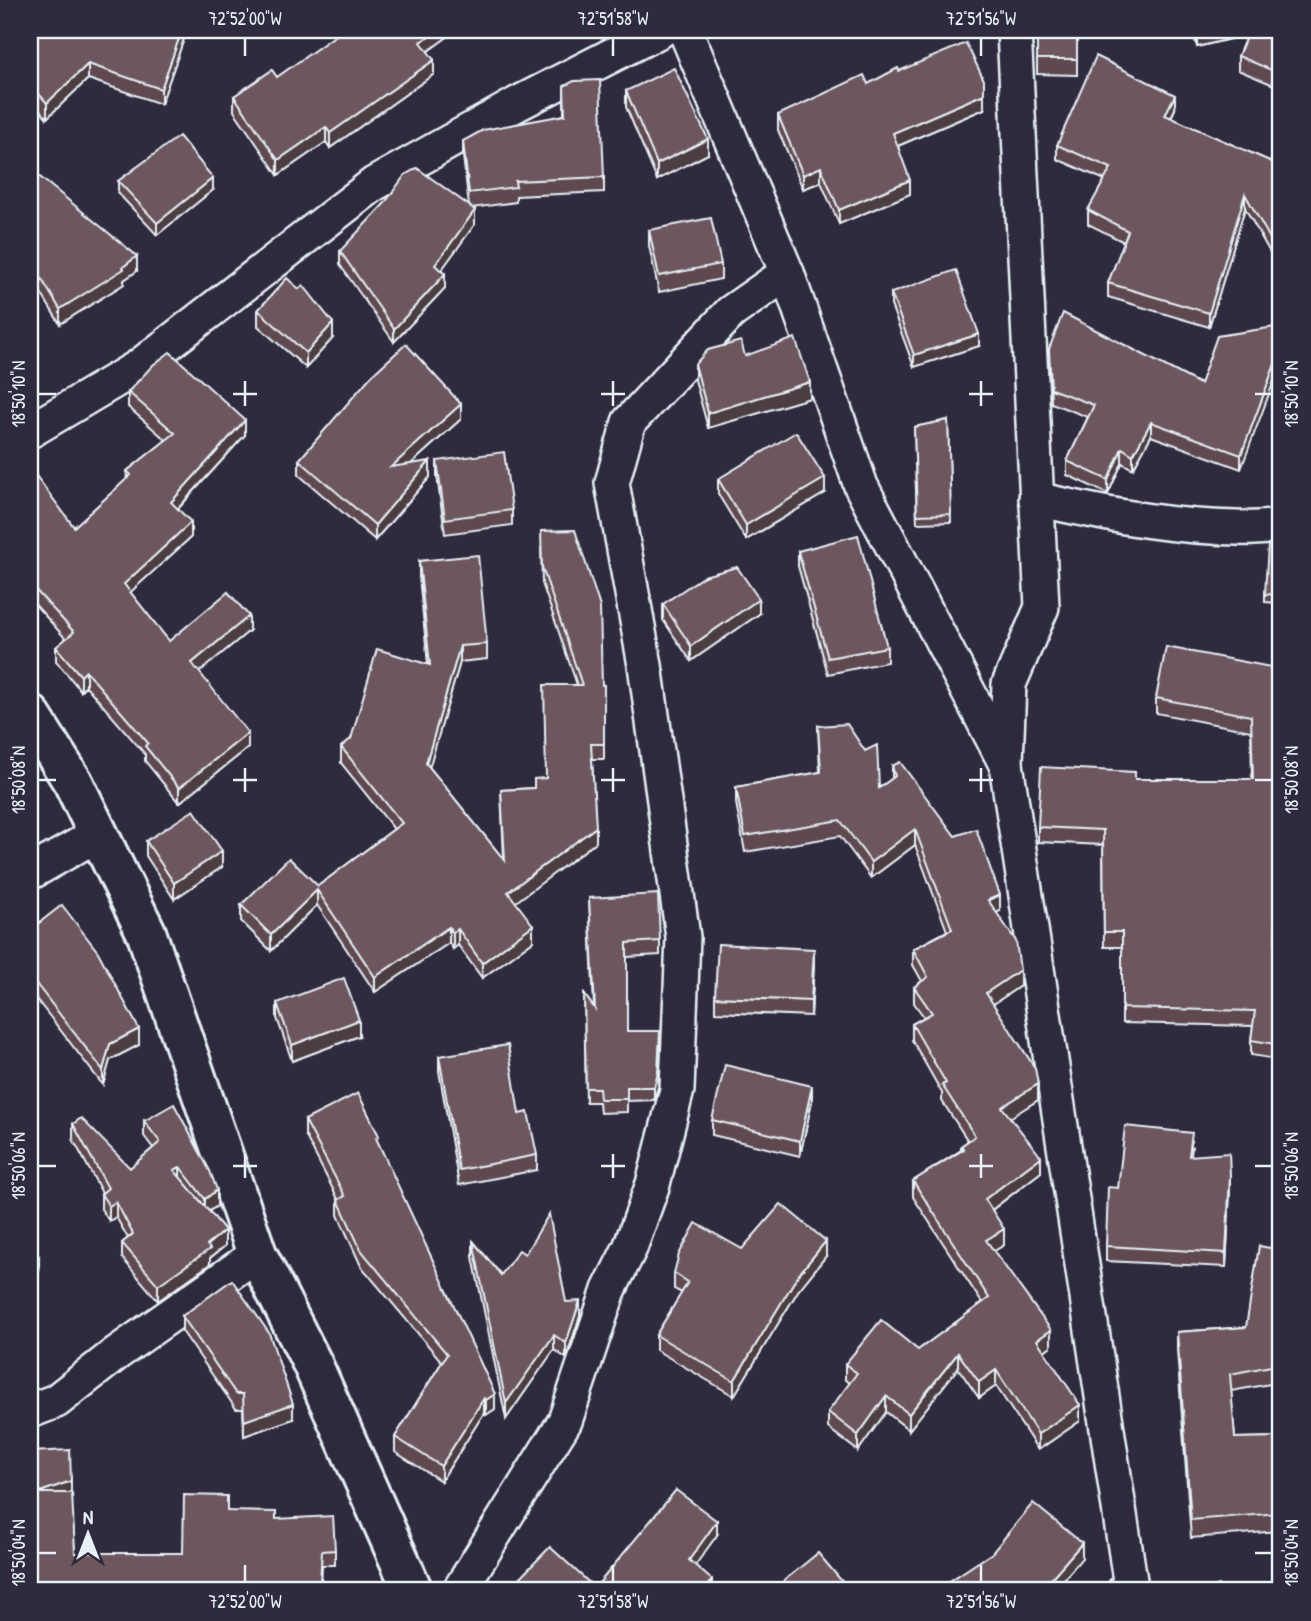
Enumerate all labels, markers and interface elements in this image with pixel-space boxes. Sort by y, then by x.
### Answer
text: 72°52'00"W [208,6,282,31]
text: 72°51'58"W [578,6,648,31]
text: 72°51'56"W [946,6,1016,31]
text: 18°50'10"N [6,361,31,427]
text: 18°50'10"N [1279,361,1304,427]
text: 18°50'08"N [6,746,31,814]
text: 18°50'08"N [1279,746,1304,814]
text: 18°50'06"N [6,1132,31,1200]
text: 18°50'06"N [1279,1132,1304,1200]
north arrow [52,1498,122,1568]
text: N [83,1504,93,1530]
text: 18°50'04"N [6,1520,31,1586]
text: 18°50'04"N [1279,1520,1304,1586]
text: 72°52'00"W [208,1589,282,1614]
text: 72°51'58"W [578,1589,648,1614]
text: 72°51'56"W [946,1589,1016,1614]

